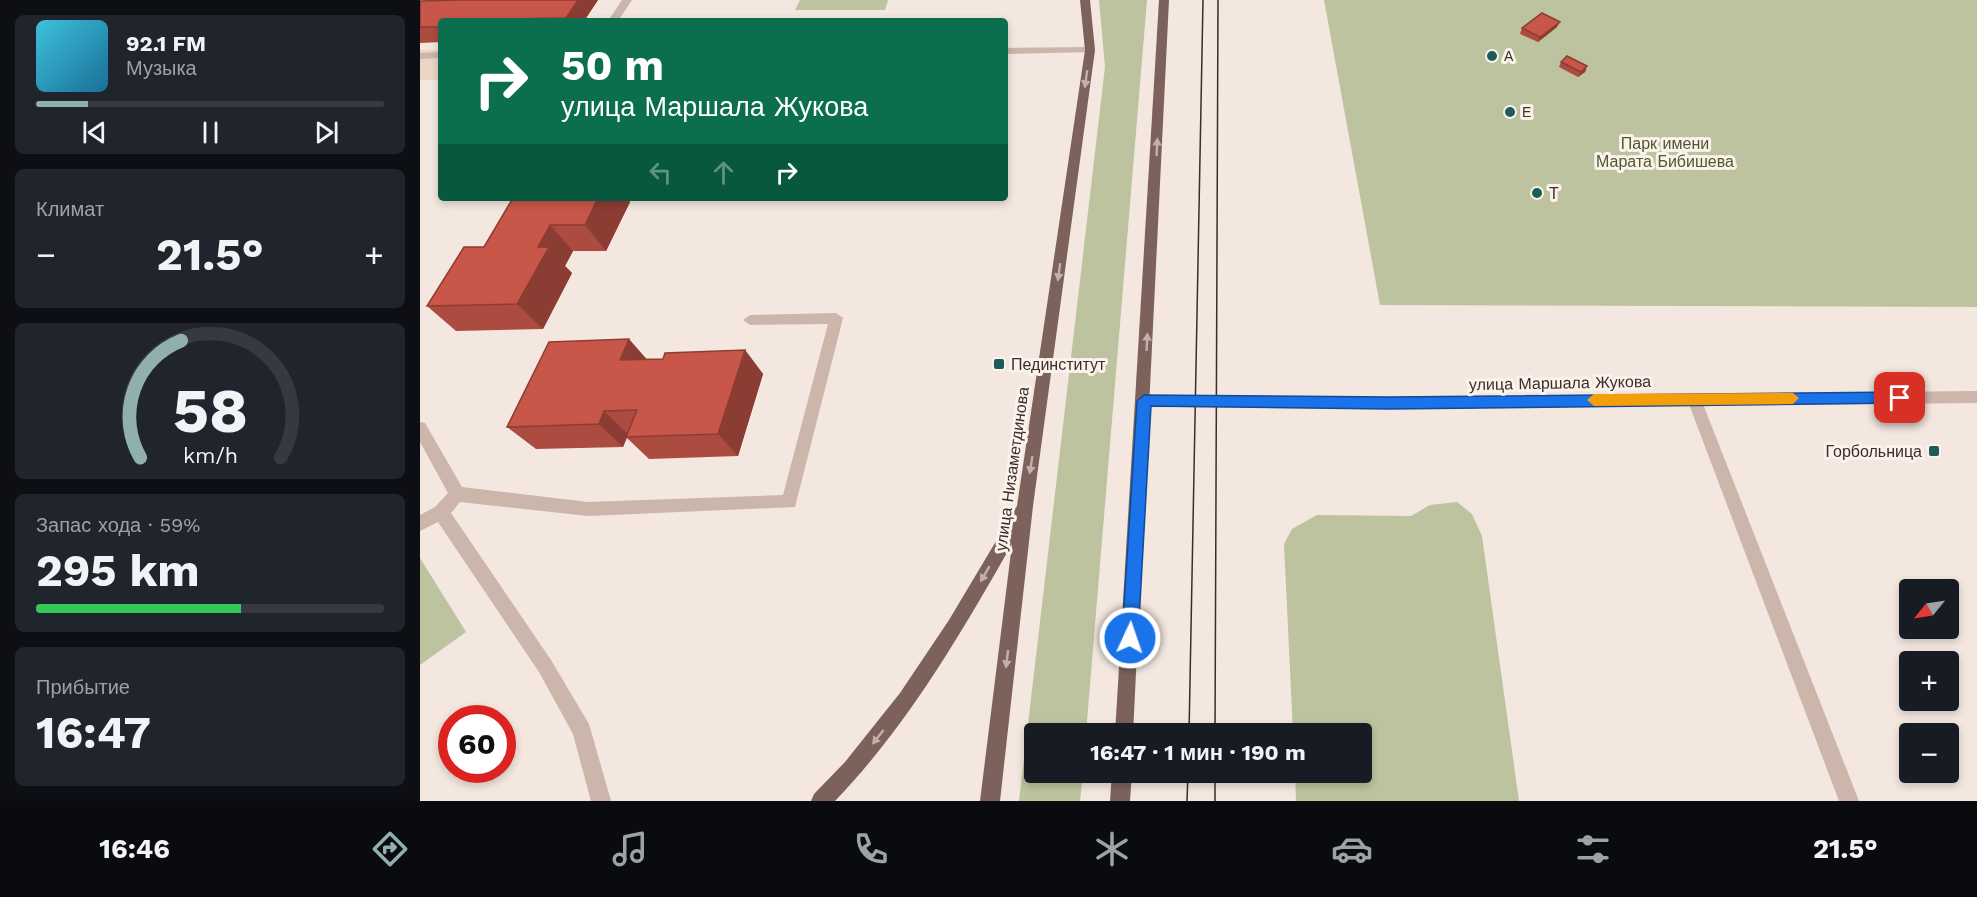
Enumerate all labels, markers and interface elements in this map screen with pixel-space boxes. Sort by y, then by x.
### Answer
text: 92.1 FM [126,31,206,56]
text: 50 m [561,41,664,90]
icon: right [462,42,540,120]
place label: А [1504,48,1514,64]
marker: А [1485,49,1499,63]
text: Музыка [126,56,197,80]
one-way arrow [1081,70,1090,89]
text: улица Маршала Жукова [561,91,868,123]
place label: Е [1522,104,1531,120]
marker: Е [1503,105,1517,119]
icon: previous [78,116,111,149]
icon: pause [194,116,227,149]
icon: next [310,116,343,149]
park label: Парк имени Марата Бибишева [1596,134,1734,171]
one-way arrow [1152,138,1161,157]
icon: left [644,156,677,189]
icon: ahead [707,156,740,189]
icon: right [770,156,803,189]
place label: Т [1549,184,1559,203]
marker: Т [1530,186,1544,200]
text: Климат [36,197,104,221]
text: 21.5° [156,228,264,281]
text: − [36,235,56,274]
text: + [364,235,384,274]
one-way arrow [1055,263,1064,282]
one-way arrow [1143,333,1152,352]
place label: Пединститут [1011,355,1106,374]
marker: Пединститут [992,357,1006,371]
street label: улица Маршала Жукова [1469,372,1651,394]
pin [1874,372,1925,423]
text: 58 [172,374,248,447]
icon: arrive [1883,381,1916,414]
street label: улица Низаметдинова [991,386,1033,552]
place label: Горбольница [1825,442,1922,461]
text: km/h [182,443,238,468]
marker: Горбольница [1927,444,1941,458]
one-way arrow [1027,456,1036,475]
text: Запас хода · 59% [36,513,201,537]
text: 295 km [36,544,200,597]
one-way arrow [980,566,990,583]
north arrow [1899,579,1959,639]
map controls [1899,579,1959,783]
position arrow [1098,606,1162,670]
one-way arrow [1002,649,1012,668]
button: + [1899,651,1959,711]
text: Прибытие [36,675,130,699]
speed limit sign: 60 [438,705,516,783]
text: 16:47 [36,706,151,759]
button: − [1899,723,1959,783]
one-way arrow [872,728,884,744]
text: 16:47 · 1 мин · 190 m [1090,740,1306,765]
icon: directions [369,828,411,870]
icon: music [609,828,651,870]
icon: phone [850,828,892,870]
icon: climate [1091,828,1133,870]
icon: car [1331,828,1373,870]
icon: filters [1572,828,1614,870]
text: 16:46 [99,833,170,865]
text: 21.5° [1813,833,1878,865]

